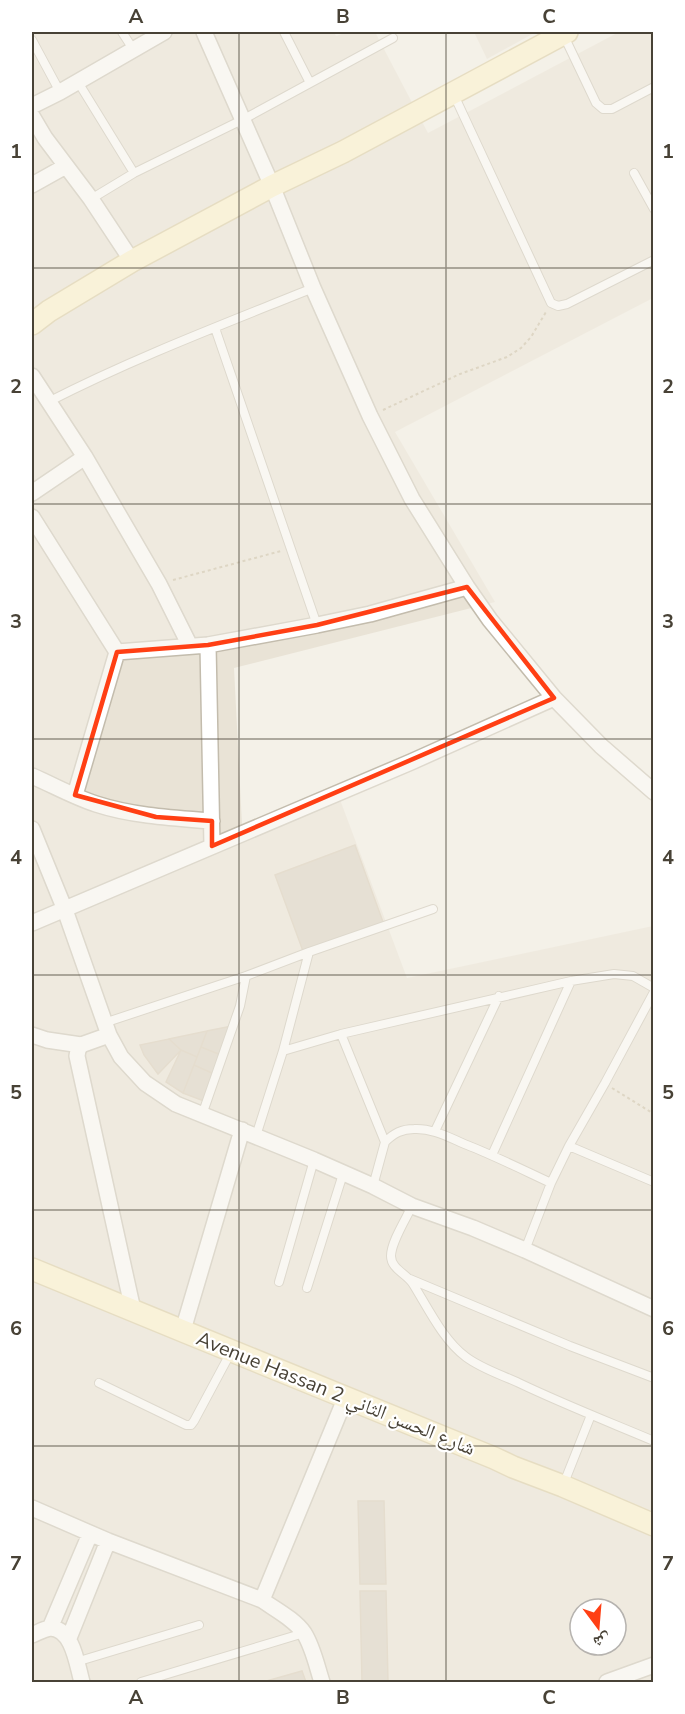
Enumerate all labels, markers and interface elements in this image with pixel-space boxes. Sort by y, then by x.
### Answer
text: A [129,3,144,30]
text: B [336,3,350,30]
text: C [542,3,556,30]
text: 1 [10,138,22,165]
text: 1 [662,138,674,165]
text: 2 [10,373,22,400]
text: 2 [662,373,674,400]
text: 3 [10,608,22,635]
text: 3 [662,608,674,635]
text: 4 [10,844,22,871]
text: 4 [662,844,674,871]
text: 5 [10,1079,22,1106]
text: 5 [662,1079,674,1106]
text: 6 [10,1315,22,1342]
text: 6 [662,1315,674,1342]
street label: Avenue Hassan 2 شارع الحسن الثاني [192,1325,479,1464]
text: 7 [10,1550,22,1577]
text: 7 [662,1550,674,1577]
north arrow [568,1597,628,1657]
text: ش [591,1628,613,1653]
text: A [129,1684,144,1711]
text: B [336,1684,350,1711]
text: C [542,1684,556,1711]

